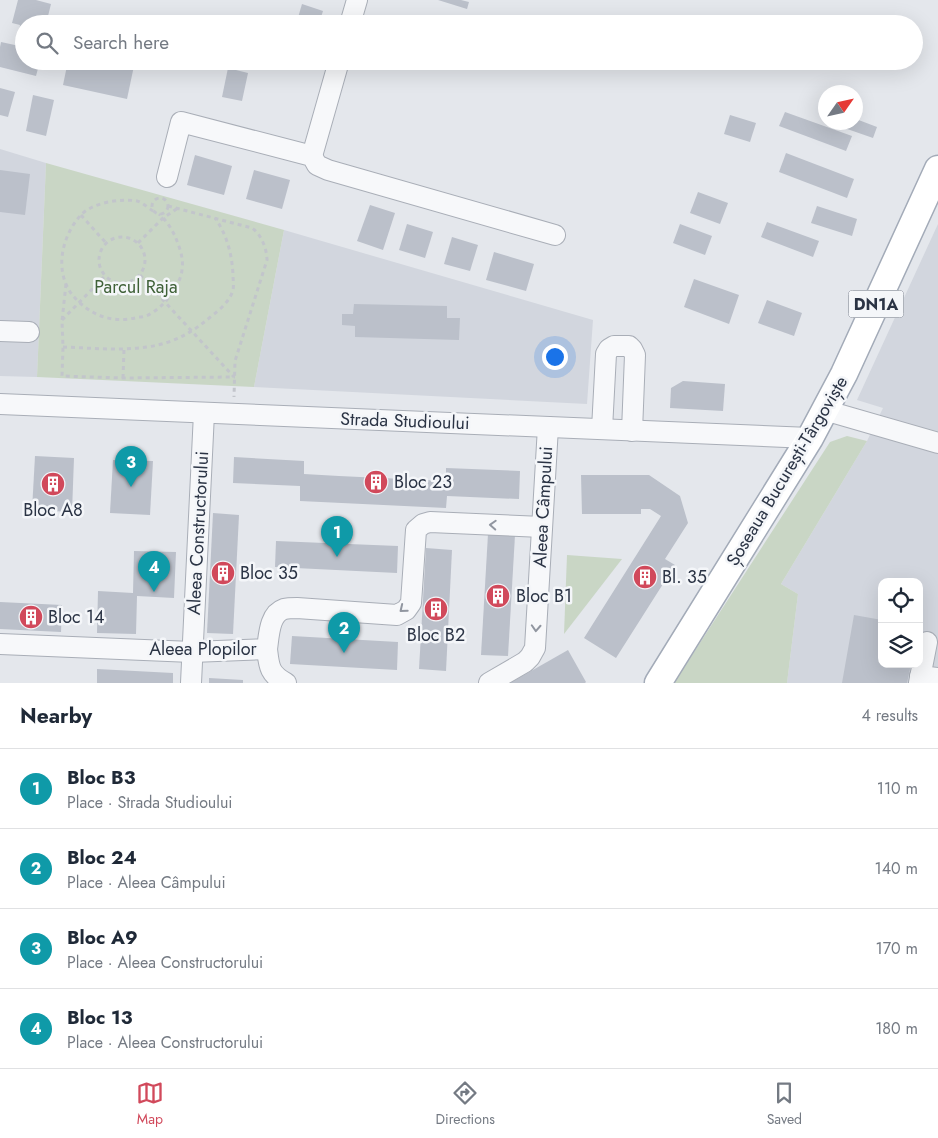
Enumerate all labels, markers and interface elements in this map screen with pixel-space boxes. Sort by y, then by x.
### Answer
search box [15,15,923,70]
icon: search [33,29,61,57]
text: Search here [73,29,169,56]
north arrow [818,85,863,130]
park label: Parcul Raja [94,274,178,300]
road number: DN1A [848,290,904,318]
your location [542,344,568,370]
street label: Șoseaua București-Târgoviște [720,371,854,571]
street label: Strada Studioului [340,406,470,436]
pin: 3 [115,446,147,487]
street label: Aleea Câmpului [527,446,559,568]
street label: Aleea Constructorului [181,450,215,616]
building icon: Bloc 23 [363,469,389,495]
place label: Bloc 23 [394,469,452,495]
building icon: Bloc A8 [40,471,66,497]
place label: Bloc A8 [23,497,83,523]
pin: 1 [321,516,353,557]
one-way arrow [489,519,497,530]
pin: 4 [138,551,170,592]
building icon: Bloc 35 [210,560,236,586]
place label: Bloc 35 [240,560,298,586]
building icon: Bl. 35 [632,564,658,590]
place label: Bl. 35 [662,564,707,590]
map controls [878,578,923,668]
button: locate [878,578,923,623]
building icon: Bloc B1 [485,583,511,609]
place label: Bloc B1 [516,583,572,609]
building icon: Bloc B2 [423,596,449,622]
building icon: Bloc 14 [18,604,44,630]
place label: Bloc 14 [48,604,105,630]
one-way arrow [400,604,409,613]
pin: 2 [328,612,360,653]
place label: Bloc B2 [407,622,465,648]
button: layers [878,623,923,668]
one-way arrow [530,624,541,632]
street label: Aleea Plopilor [149,636,258,662]
text: Nearby [20,701,92,731]
text: 4 results [862,704,918,727]
text: Bloc B3 [67,764,135,791]
text: 1 [32,777,40,800]
text: 110 m [877,777,918,800]
text: Place · Strada Studioului [67,791,233,814]
text: Bloc 24 [67,844,137,871]
text: 2 [31,857,41,880]
text: 140 m [875,857,918,880]
text: Place · Aleea Câmpului [67,871,226,894]
text: Bloc A9 [67,924,138,951]
text: 3 [31,937,41,960]
text: 170 m [876,937,918,960]
text: Place · Aleea Constructorului [67,951,263,974]
text: Bloc 13 [67,1004,133,1031]
text: 4 [30,1017,42,1040]
text: 180 m [875,1017,918,1040]
text: Place · Aleea Constructorului [67,1031,263,1054]
tab: Map [136,1079,164,1129]
tab: Directions [436,1079,495,1129]
tab: Saved [767,1079,802,1129]

